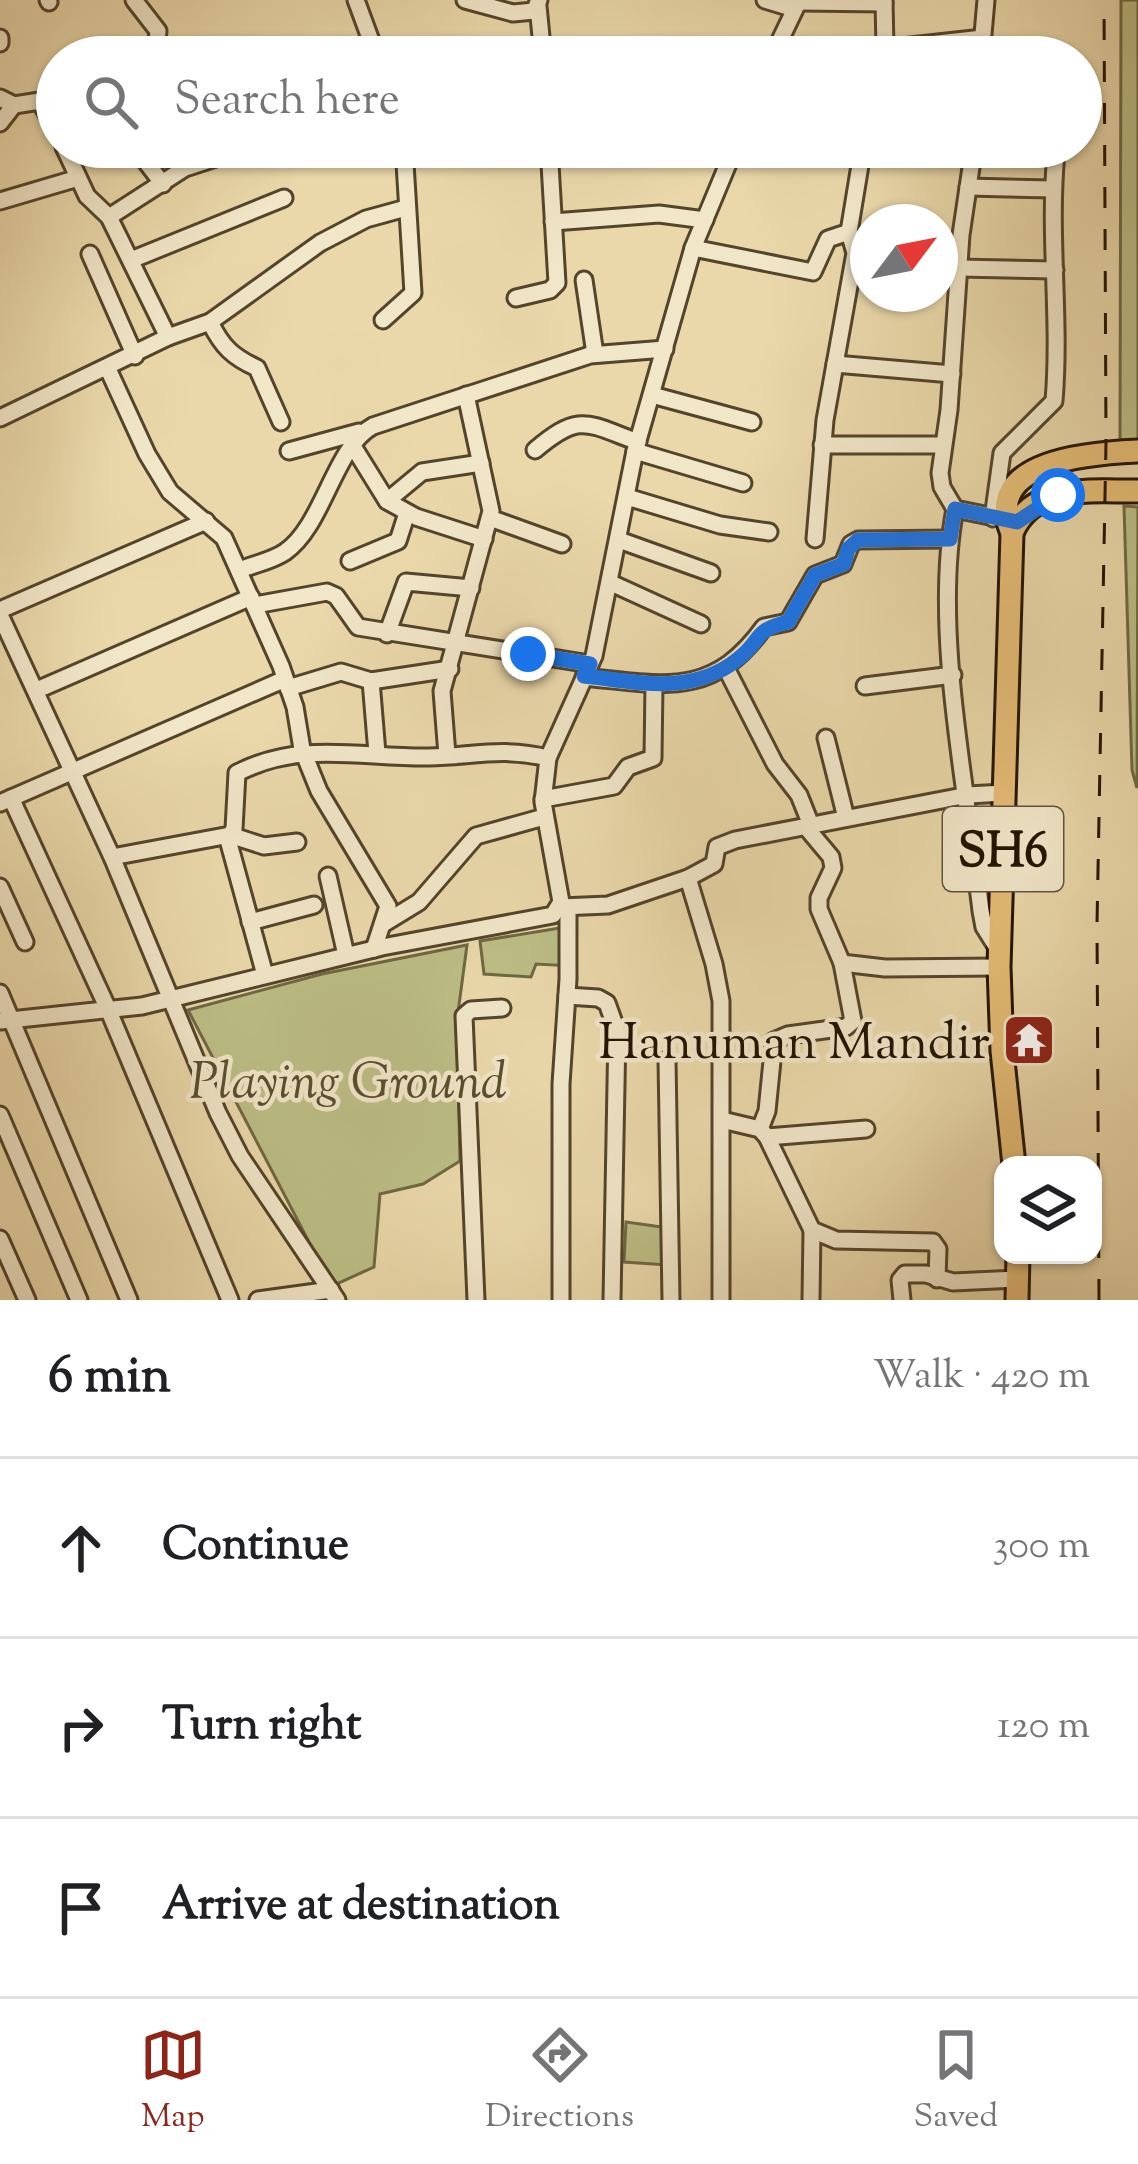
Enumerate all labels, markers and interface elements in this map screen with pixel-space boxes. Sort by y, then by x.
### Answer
search box [36,36,1102,168]
icon: search [78,69,144,135]
text: Search here [174,70,400,135]
north arrow [850,204,958,312]
route start [1031,468,1085,522]
route end [501,627,555,681]
road number: SH6 [943,807,1063,891]
place label: Hanuman Mandir [598,1009,990,1082]
temple icon: Hanuman Mandir [1001,1012,1057,1068]
park label: Playing Ground [190,1048,506,1121]
map controls [994,1156,1102,1264]
button: layers [994,1156,1102,1264]
text: 6 min [48,1342,171,1415]
text: Walk · 420 m [873,1350,1090,1406]
icon: ahead [48,1515,114,1581]
text: Continue [162,1515,349,1580]
text: 300 m [993,1520,1090,1576]
icon: right [48,1695,114,1761]
text: Turn right [162,1695,361,1760]
text: 120 m [997,1700,1090,1756]
icon: arrive [48,1875,114,1941]
text: Arrive at destination [162,1875,560,1940]
tab: Map [140,2022,206,2142]
tab: Directions [485,2022,634,2142]
tab: Saved [914,2022,998,2142]

